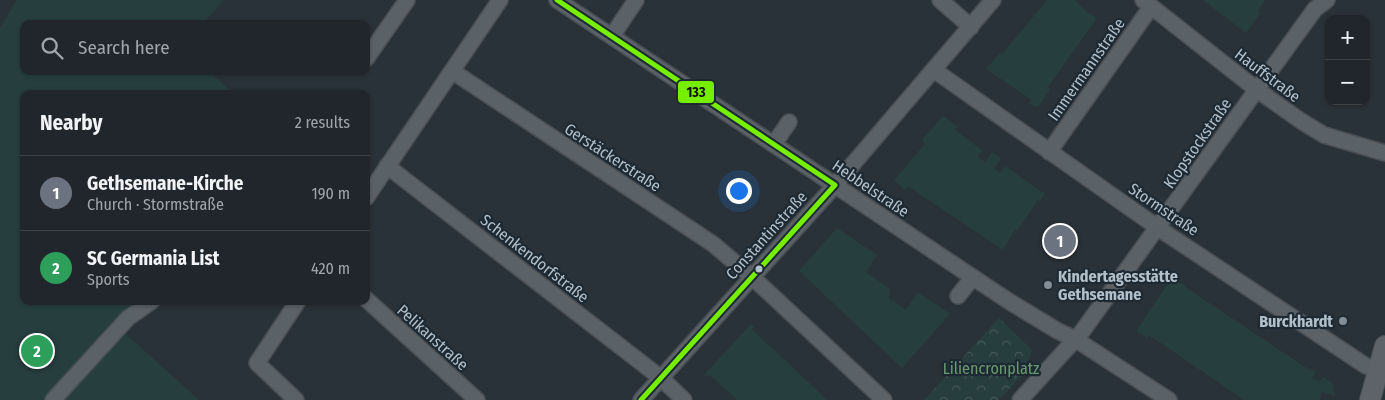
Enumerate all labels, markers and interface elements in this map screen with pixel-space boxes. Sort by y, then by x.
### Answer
street label: Immermannstraße [1044,14,1129,124]
map controls [1325,15,1370,105]
button: + [1325,15,1370,60]
search box [20,20,370,75]
icon: search [38,34,66,62]
text: Search here [78,36,170,59]
street label: Hauffstraße [1231,45,1304,106]
button: − [1325,60,1370,105]
line badge: 133 [677,80,715,104]
text: 133 [686,84,706,101]
street label: Klopstockstraße [1159,95,1235,192]
text: Nearby [40,110,102,136]
text: 2 results [295,113,350,132]
street label: Gerstäckerstraße [561,119,665,196]
street label: Hebbelstraße [829,156,913,221]
text: Gethsemane-Kirche [87,172,243,195]
your location [726,178,752,204]
street label: Stormstraße [1125,179,1203,240]
text: 1 [53,184,59,203]
text: 190 m [312,184,350,203]
street label: Constantinstraße [722,187,811,283]
text: Church · Stormstraße [87,195,224,214]
street label: Schenkendorfstraße [477,210,593,307]
pin: 1 [1044,222,1076,260]
text: SC Germania List [87,247,220,270]
text: 2 [52,259,60,278]
text: 420 m [311,259,350,278]
unlabelled marker [754,264,764,274]
place label: Kindertagesstätte Gethsemane [1058,267,1178,304]
text: Sports [87,270,130,289]
marker: Kindertagesstätte Gethsemane [1042,279,1054,291]
street label: Pelikanstraße [393,301,472,374]
place label: Burckhardt [1259,312,1333,331]
marker: Burckhardt [1337,315,1349,327]
pin: 2 [21,332,53,370]
park label: Liliencronplatz [943,359,1039,378]

